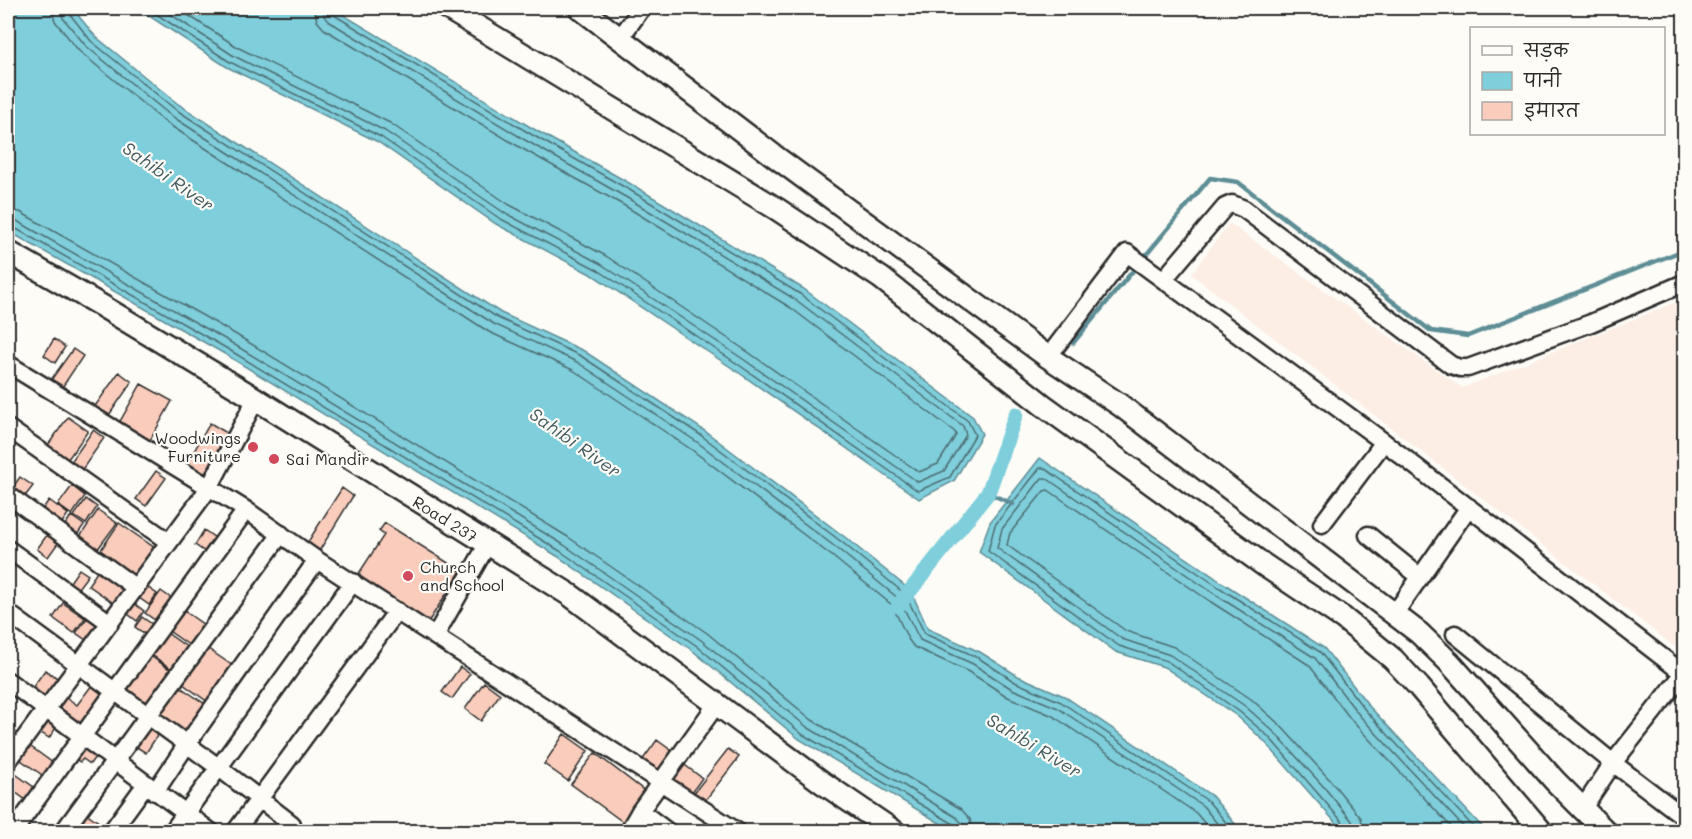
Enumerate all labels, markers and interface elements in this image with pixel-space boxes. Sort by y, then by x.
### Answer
legend [1470,27,1665,135]
text: सड़क [1523,38,1569,62]
text: पानी [1523,67,1562,92]
text: इमारत [1524,98,1580,122]
water label: Sahibi River [118,136,219,217]
water label: Sahibi River [525,402,626,483]
place label: Woodwings Furniture [155,427,241,466]
marker: Woodwings Furniture [246,440,260,454]
place label: Sai Mandir [286,448,370,469]
marker: Sai Mandir [267,452,281,466]
street label: Road 237 [409,491,482,547]
place label: Church and School [420,556,505,595]
marker: Church and School [401,569,415,583]
water label: Sahibi River [983,707,1086,783]

